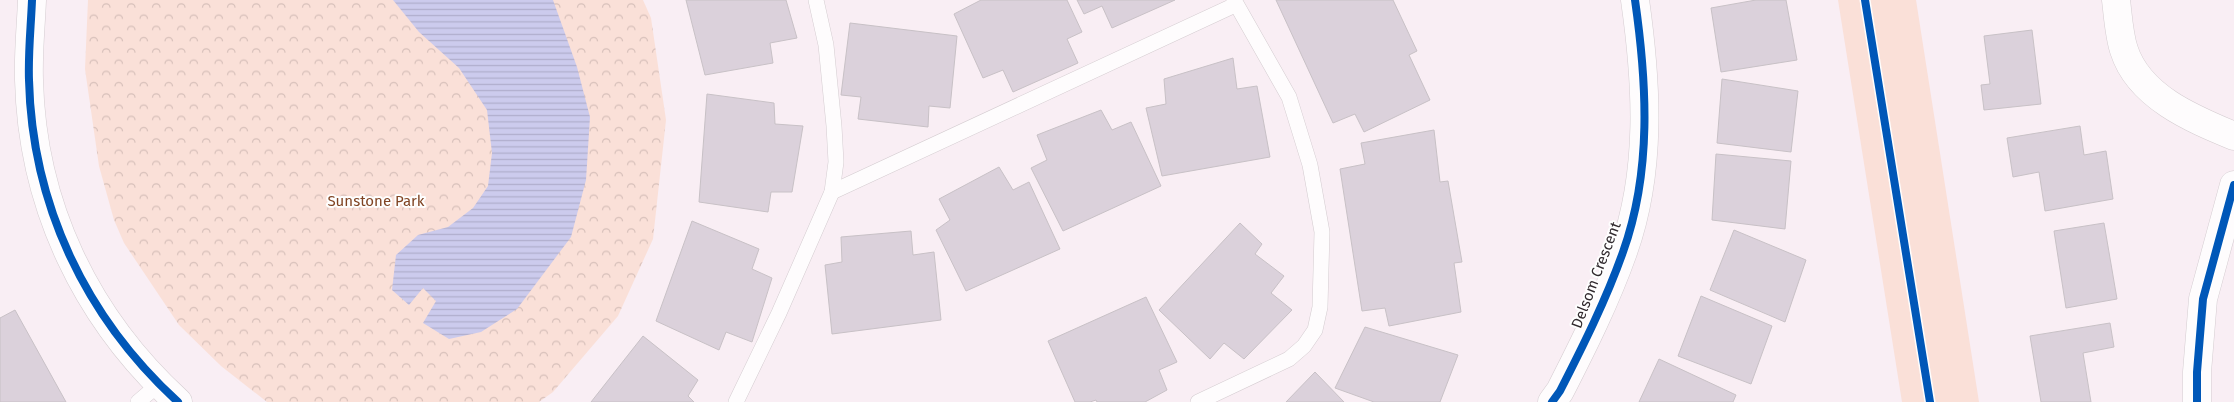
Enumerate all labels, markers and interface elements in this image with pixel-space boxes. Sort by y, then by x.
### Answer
park label: Sunstone Park [327,192,425,210]
street label: Delsom Crescent [1567,219,1625,331]

